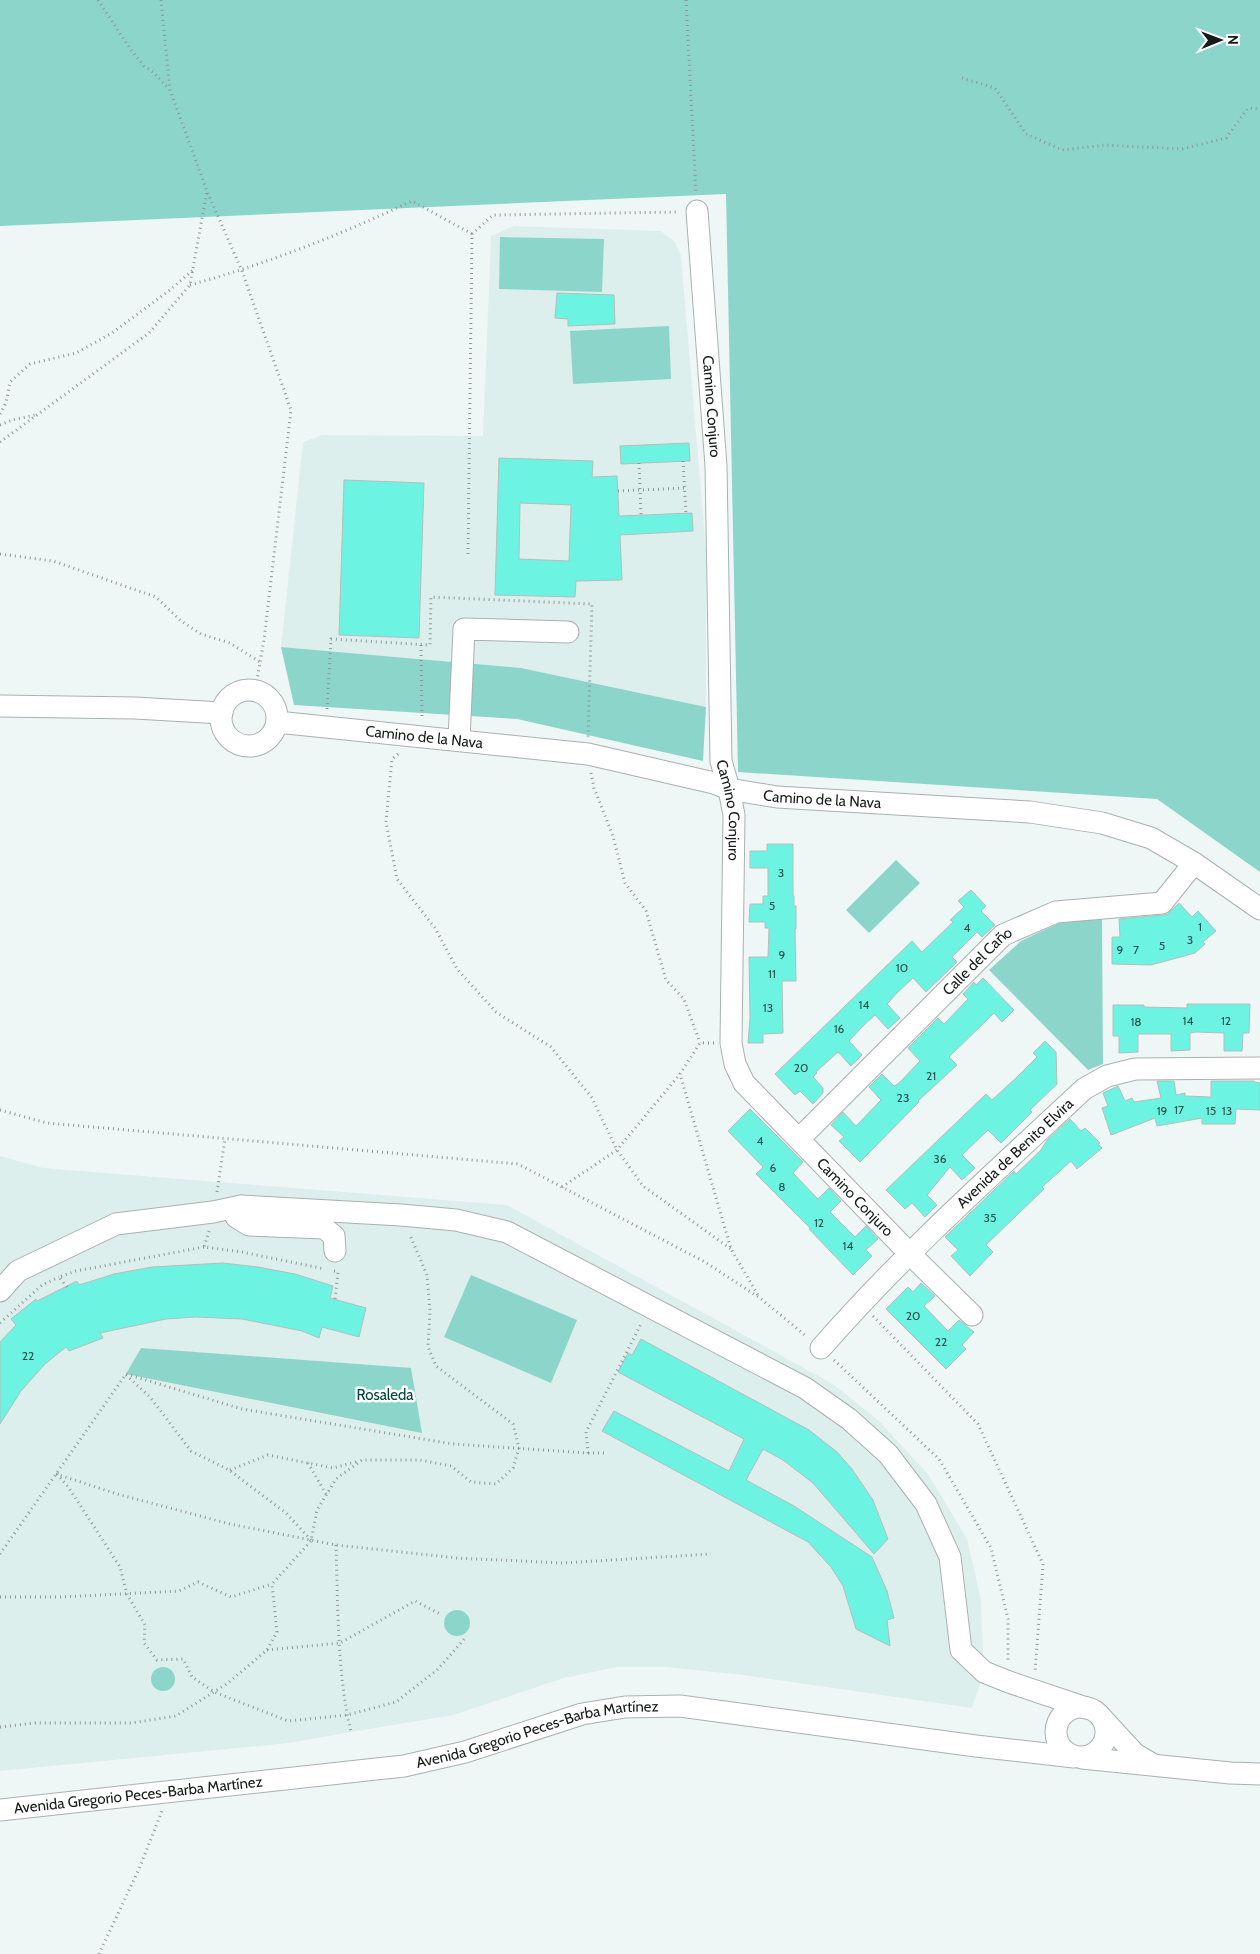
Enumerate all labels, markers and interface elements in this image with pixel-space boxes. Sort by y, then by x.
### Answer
north arrow [1195,15,1245,65]
text: N [1224,35,1242,45]
street label: Camino Conjuro [699,355,724,458]
street label: Camino de la Nava [365,722,485,752]
street label: Camino Conjuro [712,758,743,861]
street label: Camino de la Nava [762,786,882,812]
house number: 3 [778,865,784,880]
house number: 5 [769,898,775,913]
house number: 1 [1198,919,1202,934]
house number: 4 [964,920,971,935]
street label: Calle del Caño [939,923,1015,999]
house number: 3 [1187,932,1193,947]
house number: 5 [1159,938,1165,953]
house number: 9 [1117,942,1124,957]
house number: 7 [1133,942,1139,957]
house number: 9 [779,947,786,962]
house number: 10 [896,960,908,975]
house number: 11 [768,966,776,981]
house number: 14 [859,997,869,1012]
house number: 13 [763,1000,773,1015]
house number: 14 [1183,1013,1193,1028]
house number: 12 [1221,1013,1231,1028]
house number: 18 [1130,1014,1142,1029]
house number: 16 [834,1021,845,1036]
house number: 20 [794,1060,808,1075]
house number: 21 [926,1068,936,1083]
house number: 23 [897,1090,909,1105]
street label: Avenida de Benito Elvira [953,1094,1078,1212]
house number: 17 [1174,1102,1184,1117]
house number: 19 [1157,1103,1168,1118]
house number: 15 [1206,1103,1216,1118]
house number: 13 [1222,1103,1232,1118]
house number: 4 [757,1133,764,1148]
house number: 36 [933,1151,947,1166]
street label: Camino Conjuro [813,1154,897,1240]
house number: 6 [770,1160,777,1175]
house number: 8 [778,1179,786,1194]
house number: 35 [984,1210,996,1225]
house number: 12 [814,1215,824,1230]
house number: 14 [843,1238,853,1253]
house number: 20 [906,1308,920,1323]
house number: 22 [935,1334,947,1349]
house number: 22 [22,1348,34,1363]
park label: Rosaleda [356,1386,414,1404]
street label: Avenida Gregorio Peces-Barba Martínez [414,1697,659,1772]
street label: Avenida Gregorio Peces-Barba Martínez [13,1772,263,1817]

